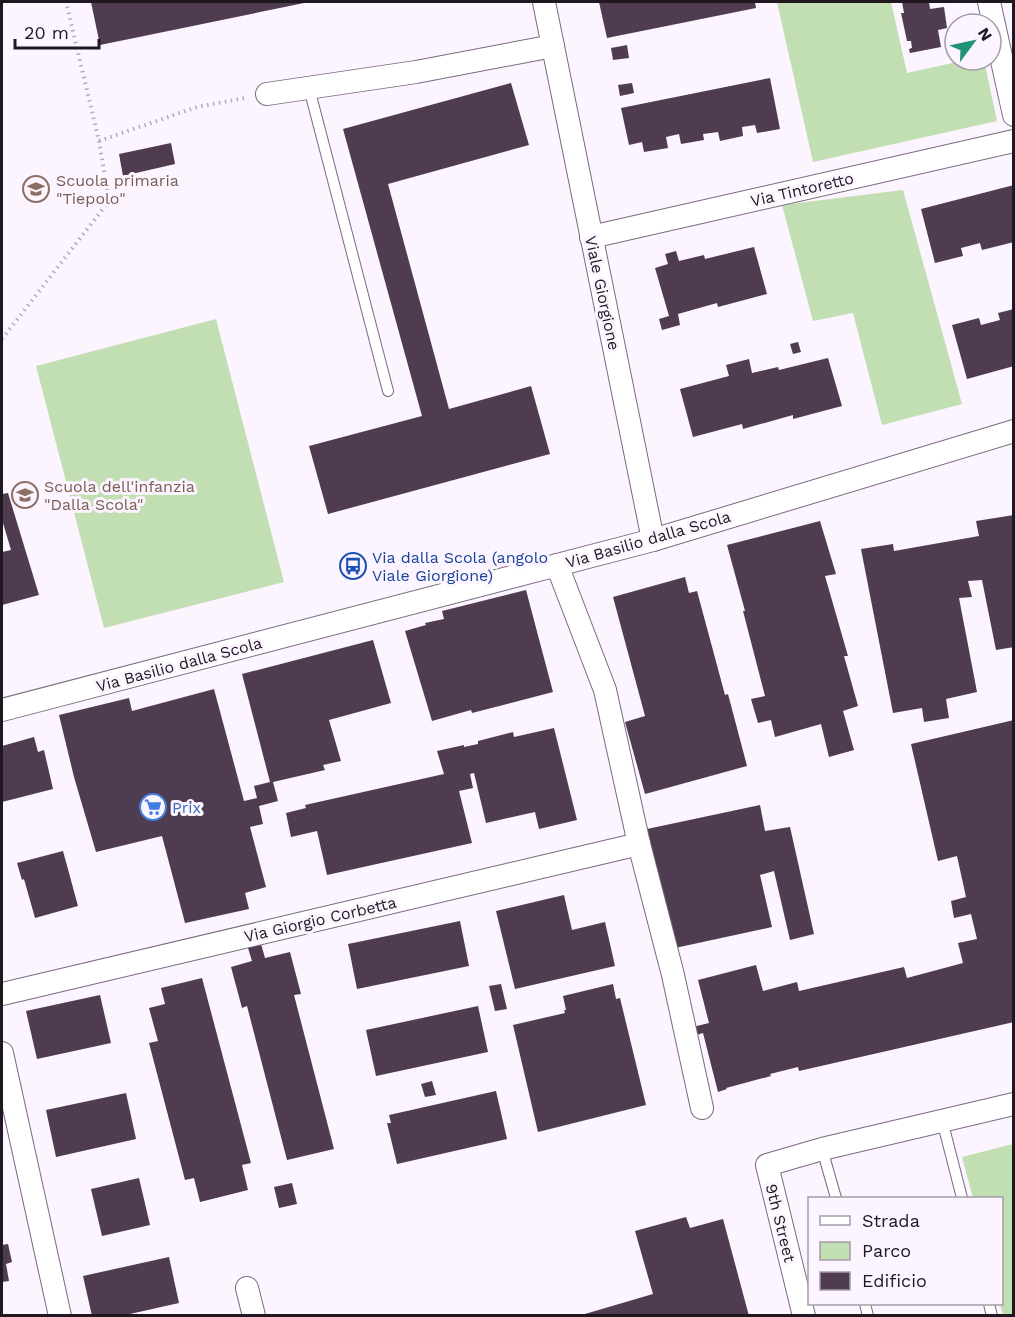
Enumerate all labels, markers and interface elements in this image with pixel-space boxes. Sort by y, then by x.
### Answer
scale bar [15,12,99,50]
north arrow [943,12,1003,72]
text: 20 m [24,22,69,43]
text: N [974,24,996,44]
street label: Via Tintoretto [749,168,856,211]
place label: Scuola primaria "Tiepolo" [56,171,179,208]
school or university icon: Scuola primaria "Tiepolo" [21,174,51,204]
street label: Viale Giorgione [581,234,624,352]
place label: Scuola dell'infanzia "Dalla Scola" [44,477,195,514]
school or university icon: Scuola dell'infanzia "Dalla Scola" [10,480,40,510]
street label: Via Basilio dalla Scola [563,507,733,572]
place label: Via dalla Scola (angolo Viale Giorgione) [372,548,548,585]
bus stop icon: Via dalla Scola (angolo Viale Giorgione) [338,551,368,581]
street label: Via Basilio dalla Scola [94,633,264,696]
supermarket icon: Prix [138,792,168,822]
place label: Prix [172,798,201,817]
street label: Via Giorgio Corbetta [242,893,398,946]
street label: 9th Street [762,1182,799,1265]
legend [808,1197,1003,1305]
text: Strada [862,1210,920,1231]
text: Parco [862,1240,911,1261]
text: Edificio [862,1270,927,1291]

